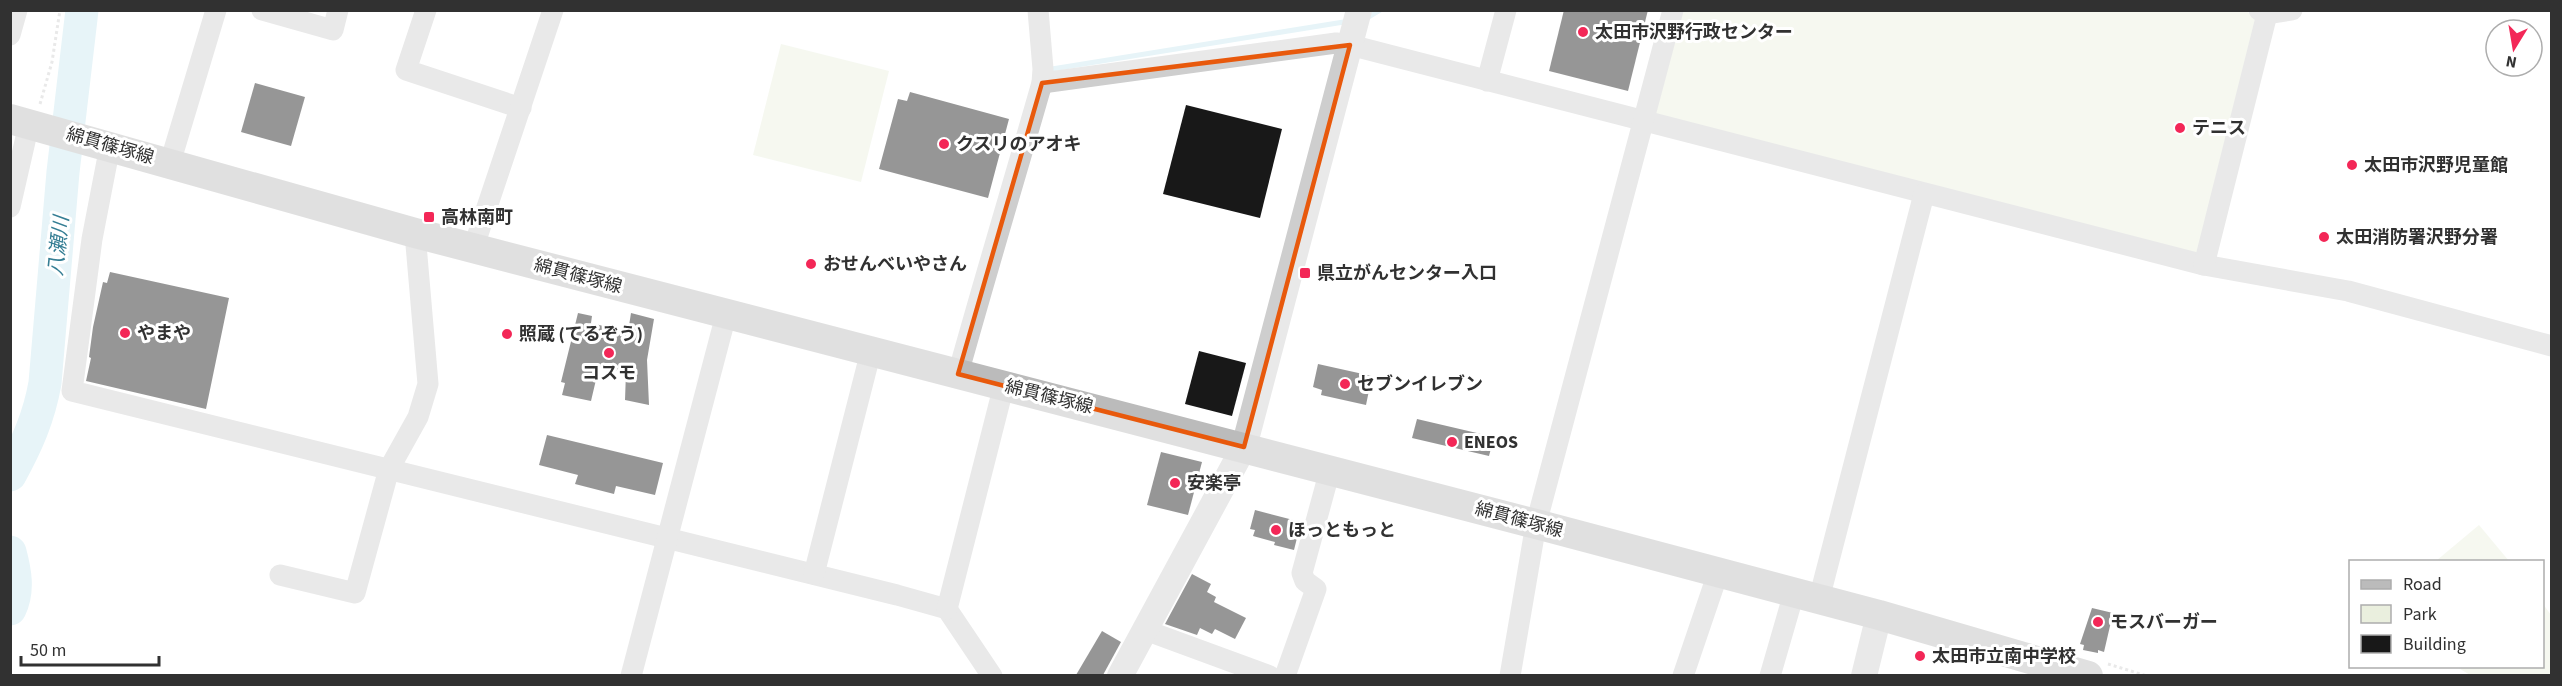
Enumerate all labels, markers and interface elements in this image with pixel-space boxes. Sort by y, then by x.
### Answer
north arrow [2484,18,2544,78]
place label: 太田市沢野行政センター [1595,20,1793,45]
marker: 太田市沢野行政センター [1576,25,1590,39]
text: N [2504,50,2519,74]
place label: テニス [2192,116,2246,141]
marker: テニス [2173,121,2187,135]
street label: 綿貫篠塚線 [63,122,157,170]
place label: クスリのアオキ [956,132,1081,157]
marker: クスリのアオキ [937,137,951,151]
place label: 太田市沢野児童館 [2364,153,2508,178]
marker: 太田市沢野児童館 [2345,158,2359,172]
place label: 高林南町 [441,205,513,230]
marker: 高林南町 [422,210,436,224]
water label: 八瀬川 [42,213,76,277]
place label: 太田消防署沢野分署 [2336,225,2498,250]
marker: 太田消防署沢野分署 [2317,230,2331,244]
street label: 綿貫篠塚線 [531,252,625,300]
place label: おせんべいやさん [823,252,967,277]
marker: おせんべいやさん [804,257,818,271]
place label: 県立がんセンター入口 [1317,261,1497,286]
marker: 県立がんセンター入口 [1298,266,1312,280]
place label: やまや [137,321,191,346]
place label: 照蔵 (てるぞう) [519,322,643,347]
marker: やまや [118,326,132,340]
marker: 照蔵 (てるぞう) [500,327,514,341]
marker: コスモ [602,346,616,360]
place label: コスモ [582,361,636,386]
place label: セブンイレブン [1357,372,1483,397]
street label: 綿貫篠塚線 [1002,374,1096,420]
marker: セブンイレブン [1338,377,1352,391]
place label: ENEOS [1464,430,1518,455]
marker: ENEOS [1445,435,1459,449]
place label: 安楽亭 [1187,471,1241,496]
marker: 安楽亭 [1168,476,1182,490]
street label: 綿貫篠塚線 [1472,496,1566,544]
place label: ほっともっと [1288,518,1396,543]
marker: ほっともっと [1269,523,1283,537]
legend [2349,560,2544,668]
text: Road [2403,572,2442,597]
text: Park [2403,602,2437,627]
place label: モスバーガー [2110,610,2218,635]
marker: モスバーガー [2091,615,2105,629]
scale bar [21,629,159,667]
text: Building [2403,632,2466,657]
text: 50 m [30,638,66,663]
place label: 太田市立南中学校 [1932,644,2076,669]
marker: 太田市立南中学校 [1913,649,1927,663]

